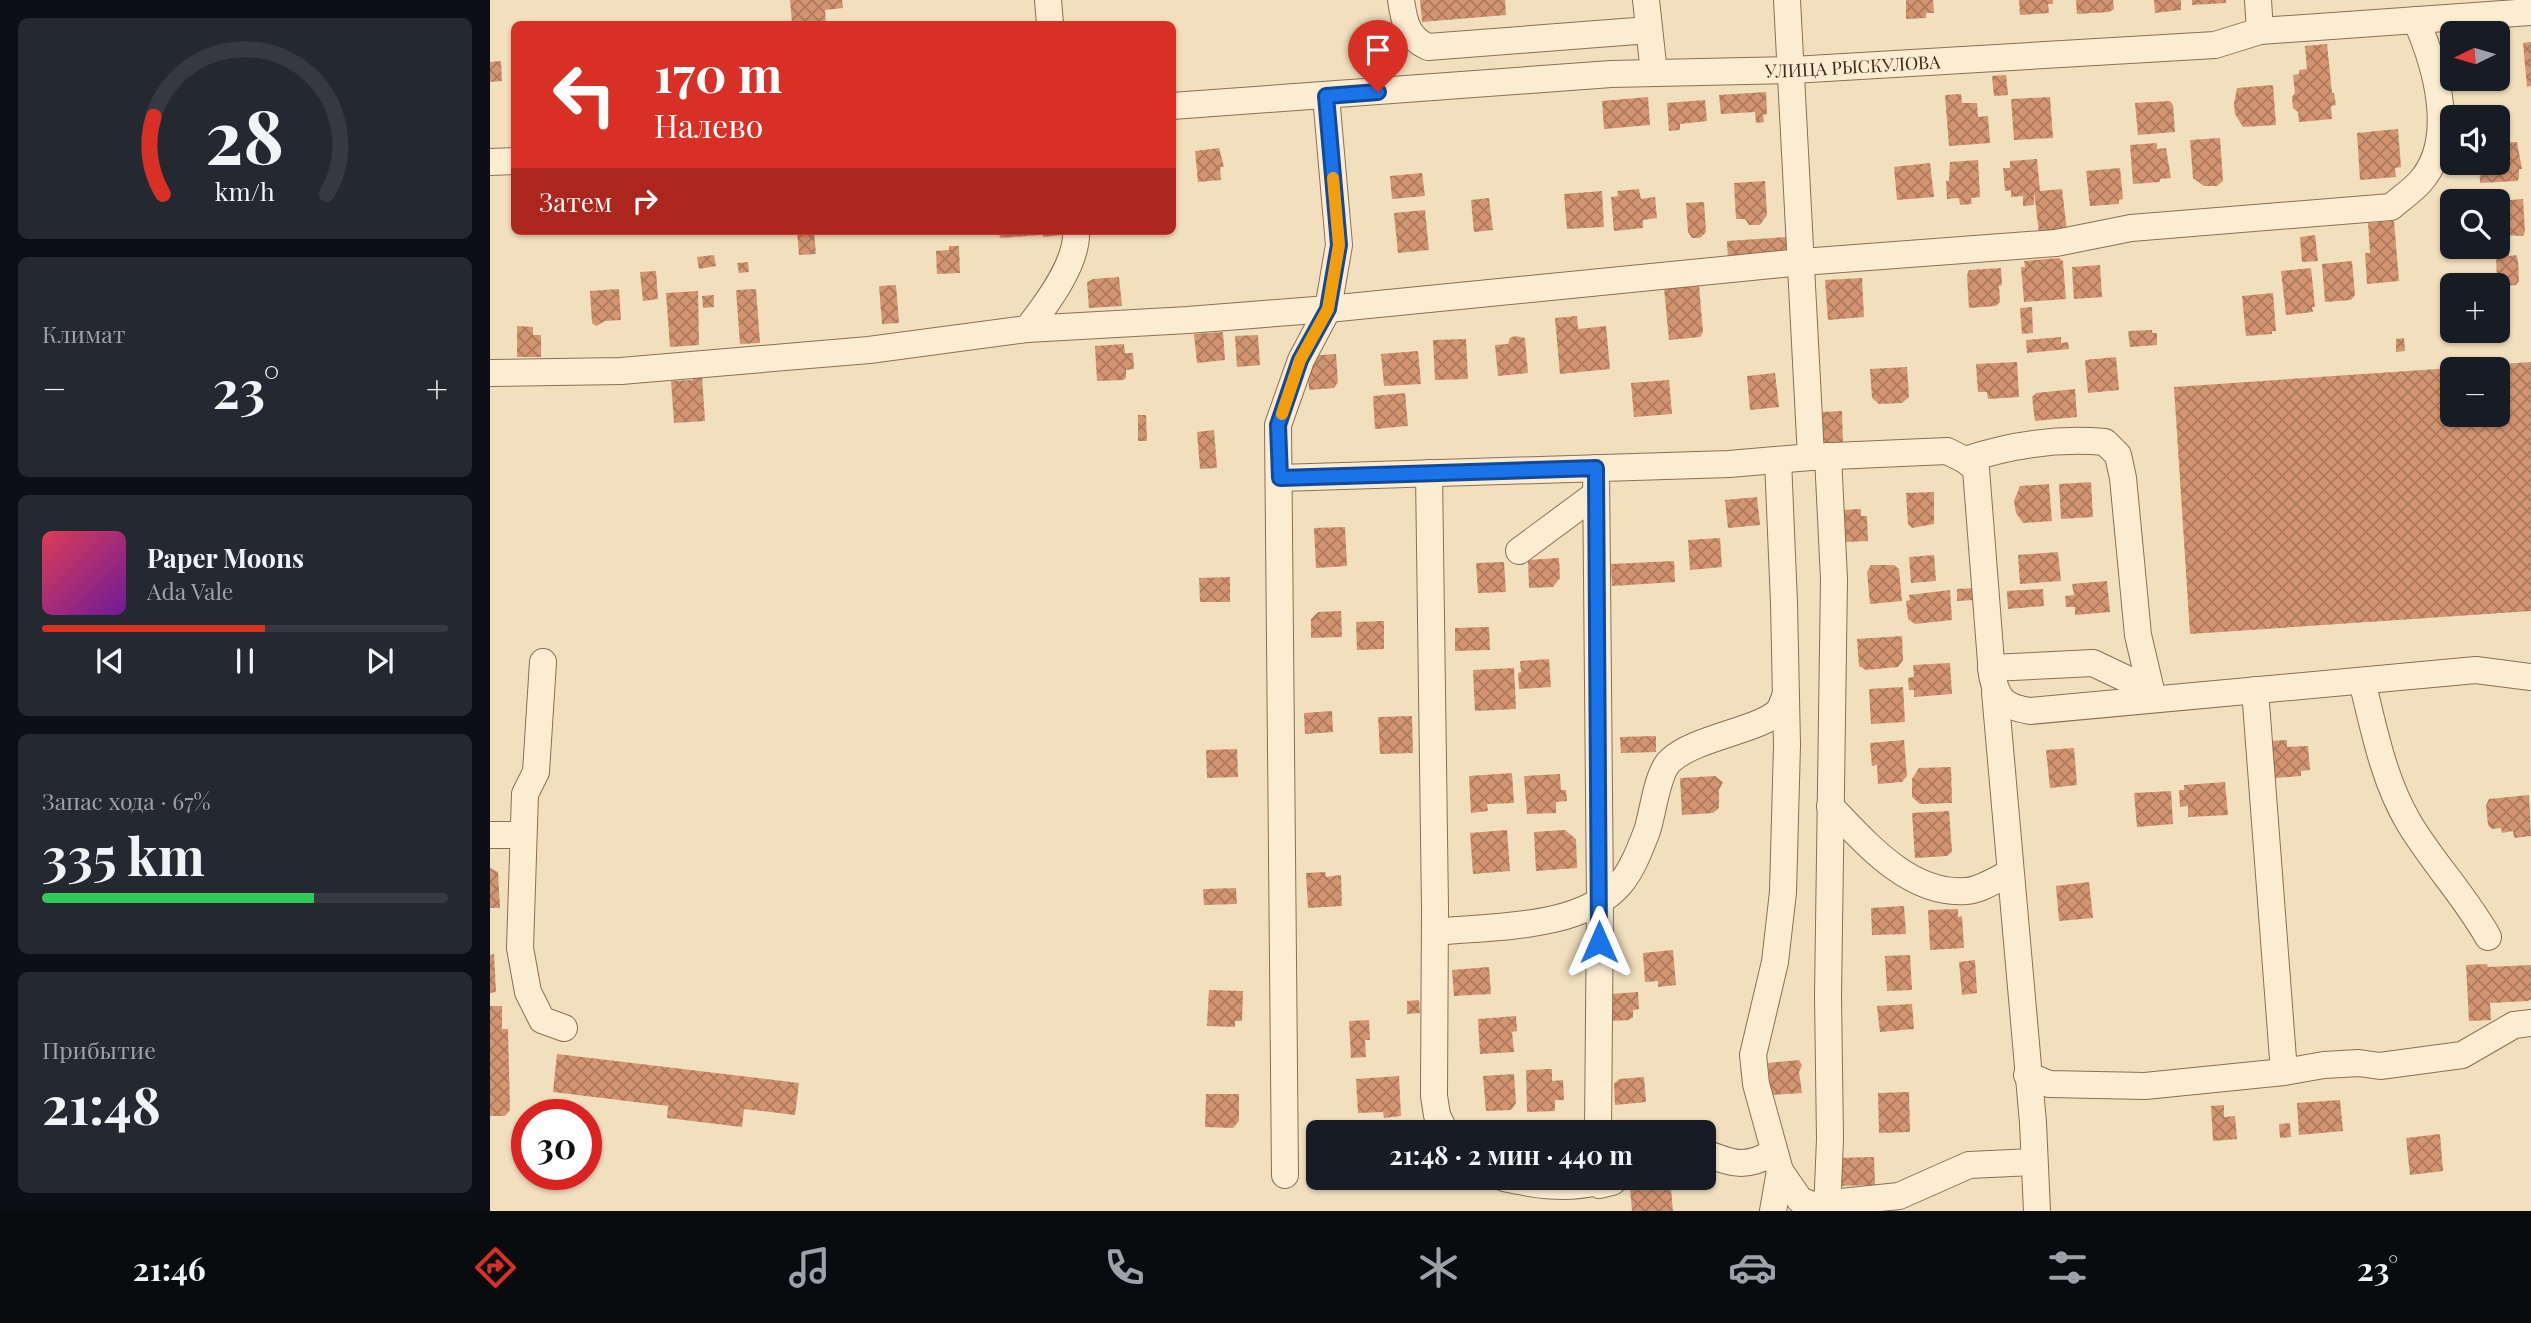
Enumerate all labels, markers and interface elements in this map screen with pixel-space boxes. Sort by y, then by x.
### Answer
pin [1348,20,1408,92]
north arrow [2440,21,2510,91]
map controls [2440,21,2510,427]
icon: arrive [1359,31,1397,69]
text: 170 m [654,40,782,105]
icon: left [539,49,630,140]
street label: УЛИЦА РЫСКУЛОВА [1764,49,1942,83]
text: 28 [206,86,284,183]
text: Налево [654,103,763,146]
button: sound [2440,105,2510,175]
text: km/h [215,174,275,207]
icon: right [626,182,664,220]
text: Затем [539,184,612,219]
button: search [2440,189,2510,259]
button: + [2440,273,2510,343]
text: Климат [42,318,125,349]
text: 23° [213,353,280,422]
button: − [2440,357,2510,427]
text: − [42,362,67,413]
text: + [426,362,448,413]
text: Paper Moons [147,540,304,575]
text: Ada Vale [147,575,234,606]
icon: previous [91,642,129,680]
icon: pause [226,642,264,680]
icon: next [361,642,399,680]
text: Запас хода · 67% [42,785,211,816]
text: 335 km [42,820,205,889]
position arrow [1562,905,1636,979]
text: Прибытие [42,1034,156,1065]
text: 21:48 [42,1069,161,1138]
speed limit sign: 30 [511,1099,602,1190]
text: 21:48 · 2 мин · 440 m [1389,1137,1633,1172]
icon: directions [471,1243,520,1292]
icon: music [785,1243,834,1292]
icon: phone [1100,1243,1149,1292]
icon: climate [1414,1243,1463,1292]
icon: car [1728,1243,1777,1292]
icon: filters [2043,1243,2092,1292]
text: 21:46 [133,1246,206,1289]
text: 23° [2357,1246,2398,1289]

